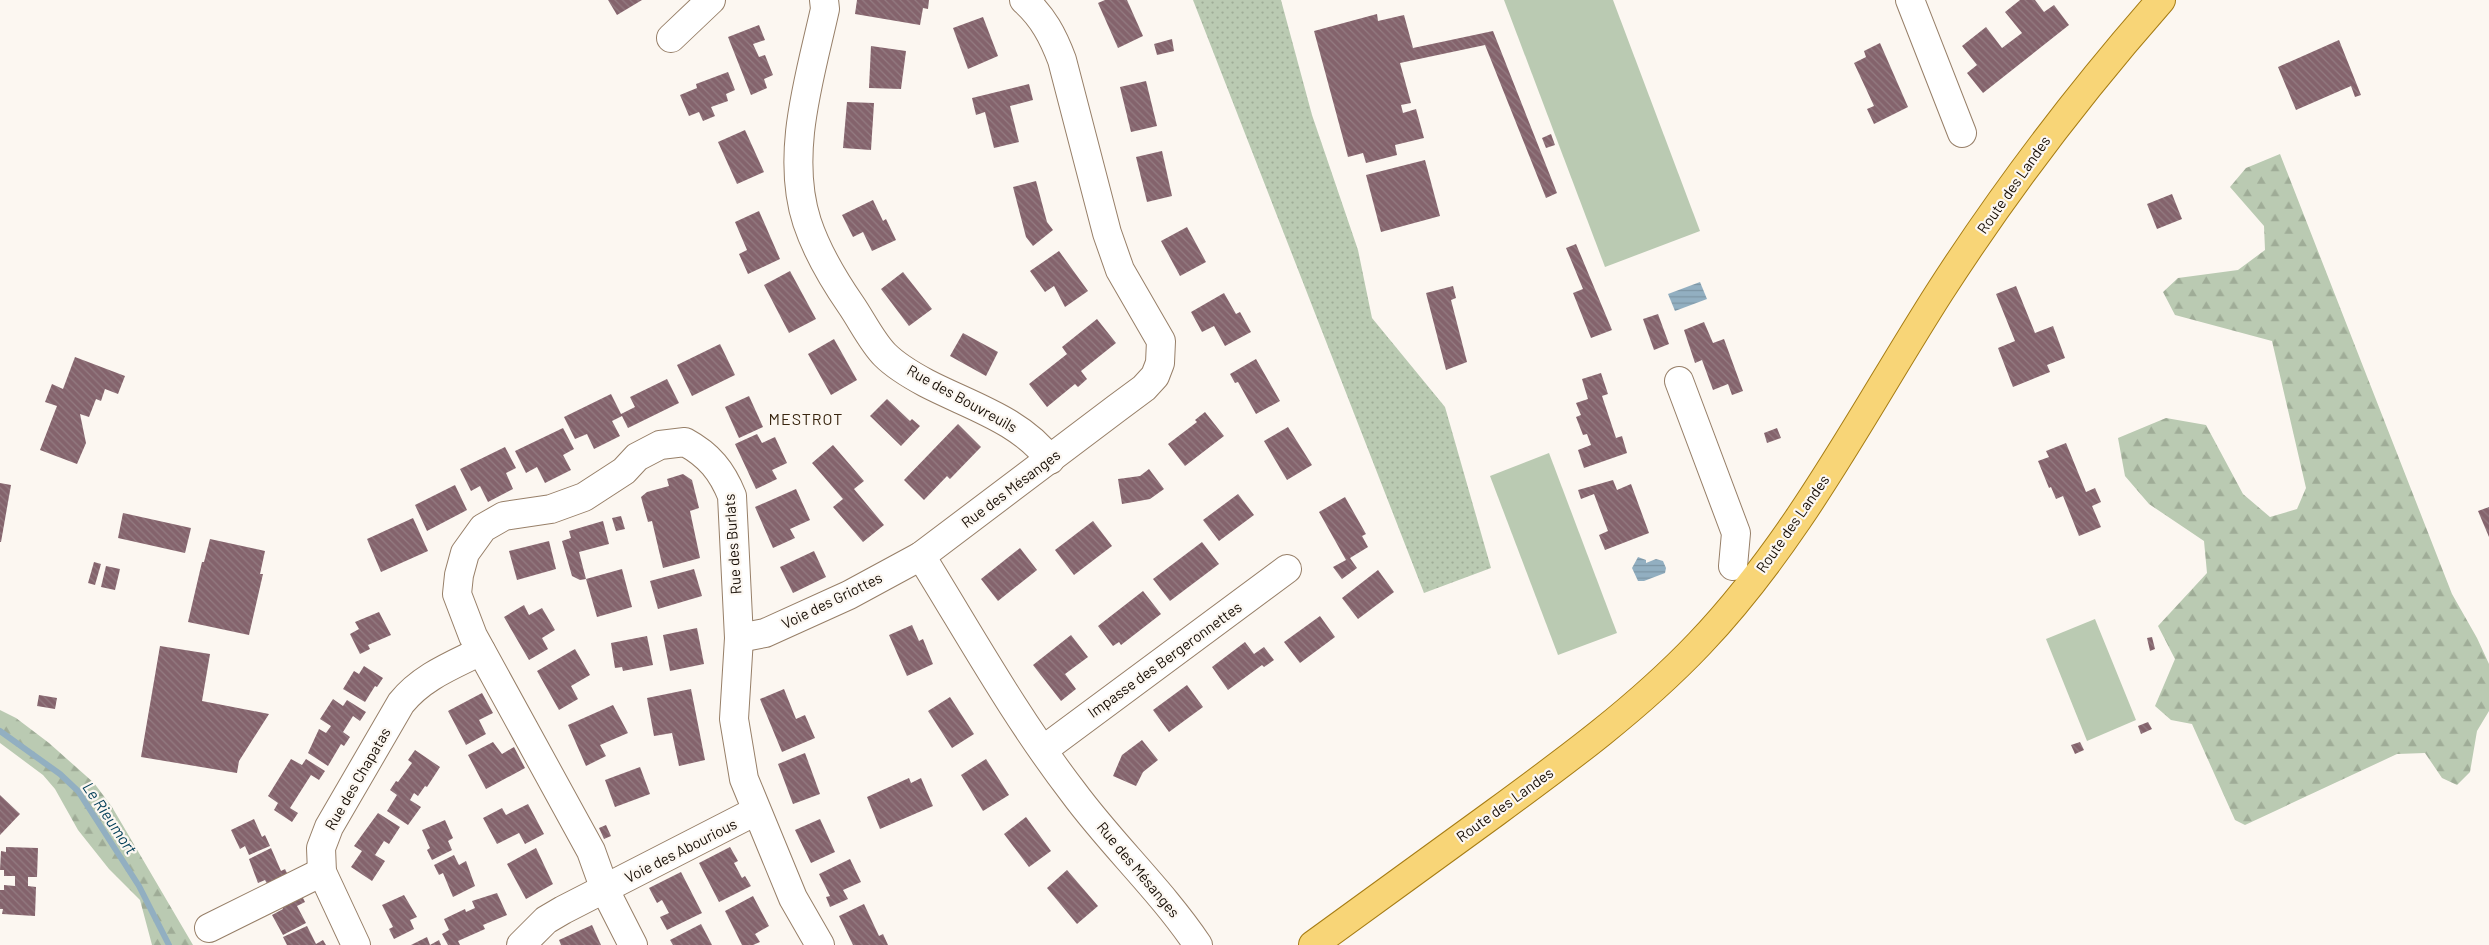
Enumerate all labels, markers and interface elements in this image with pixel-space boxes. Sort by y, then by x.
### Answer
street label: Route des Landes [1973,132,2054,237]
street label: Rue des Bouvreuils [904,360,1021,436]
district label: MESTROT [769,409,843,428]
street label: Rue des Mésanges [957,445,1063,531]
street label: Route des Landes [1752,471,1833,576]
street label: Rue des Burlats [720,493,744,595]
street label: Voie des Griottes [778,568,885,632]
street label: Impasse des Bergeronnettes [1084,597,1245,721]
street label: Rue des Chapatas [320,724,394,833]
street label: Route des Landes [1452,763,1556,845]
water label: Le Rieumort [79,778,142,858]
street label: Voie des Abourious [621,814,740,886]
street label: Rue des Mésanges [1094,818,1184,921]

